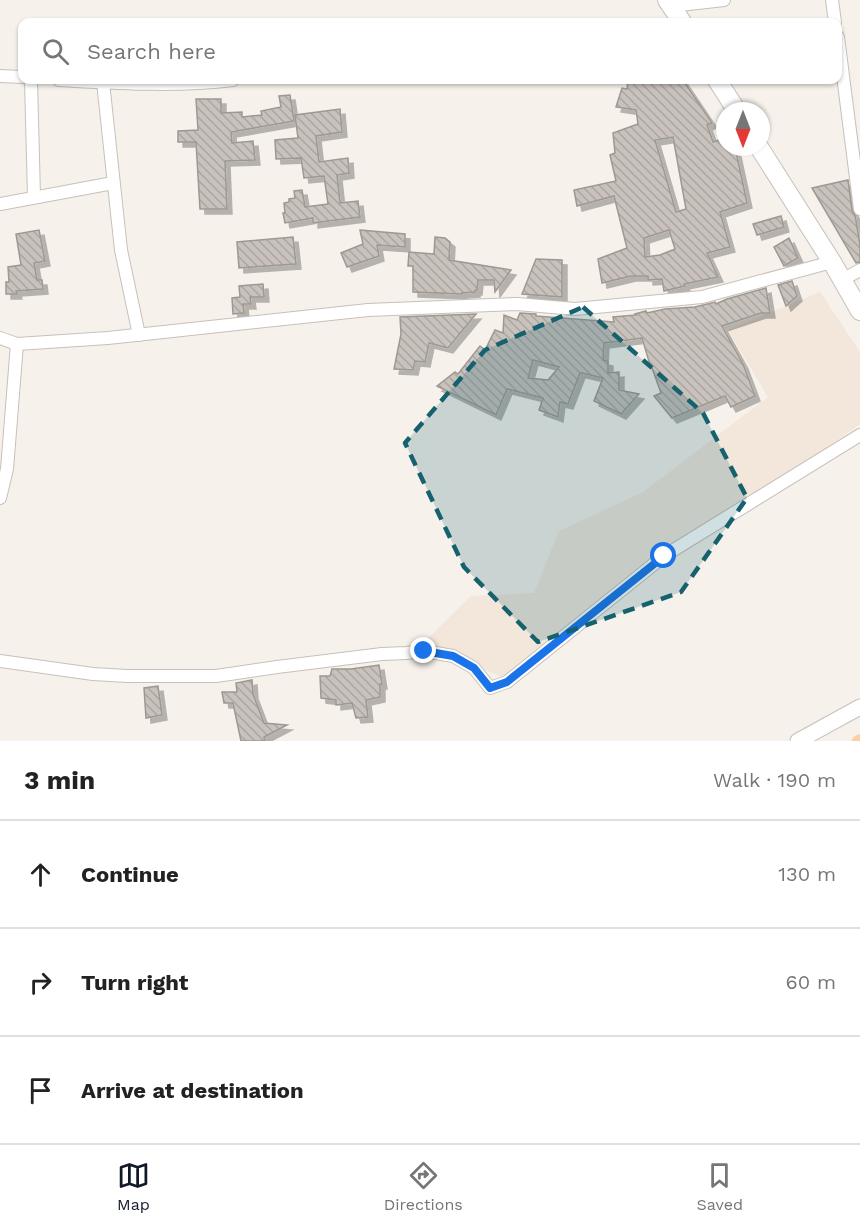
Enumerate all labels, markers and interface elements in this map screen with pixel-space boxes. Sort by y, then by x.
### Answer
search box [18,18,842,84]
icon: search [39,35,72,68]
text: Search here [87,39,216,64]
north arrow [716,102,770,156]
route start [650,542,676,568]
route end [410,637,436,663]
text: 3 min [24,765,95,795]
text: Walk · 190 m [713,768,836,792]
icon: ahead [24,858,57,891]
text: Continue [81,862,179,887]
text: 130 m [778,862,836,886]
icon: right [24,966,57,999]
text: Turn right [81,970,188,995]
text: 60 m [786,970,836,994]
icon: arrive [24,1074,57,1107]
text: Arrive at destination [81,1078,304,1103]
tab: Map [117,1159,150,1214]
tab: Directions [384,1159,463,1214]
tab: Saved [697,1159,743,1214]

